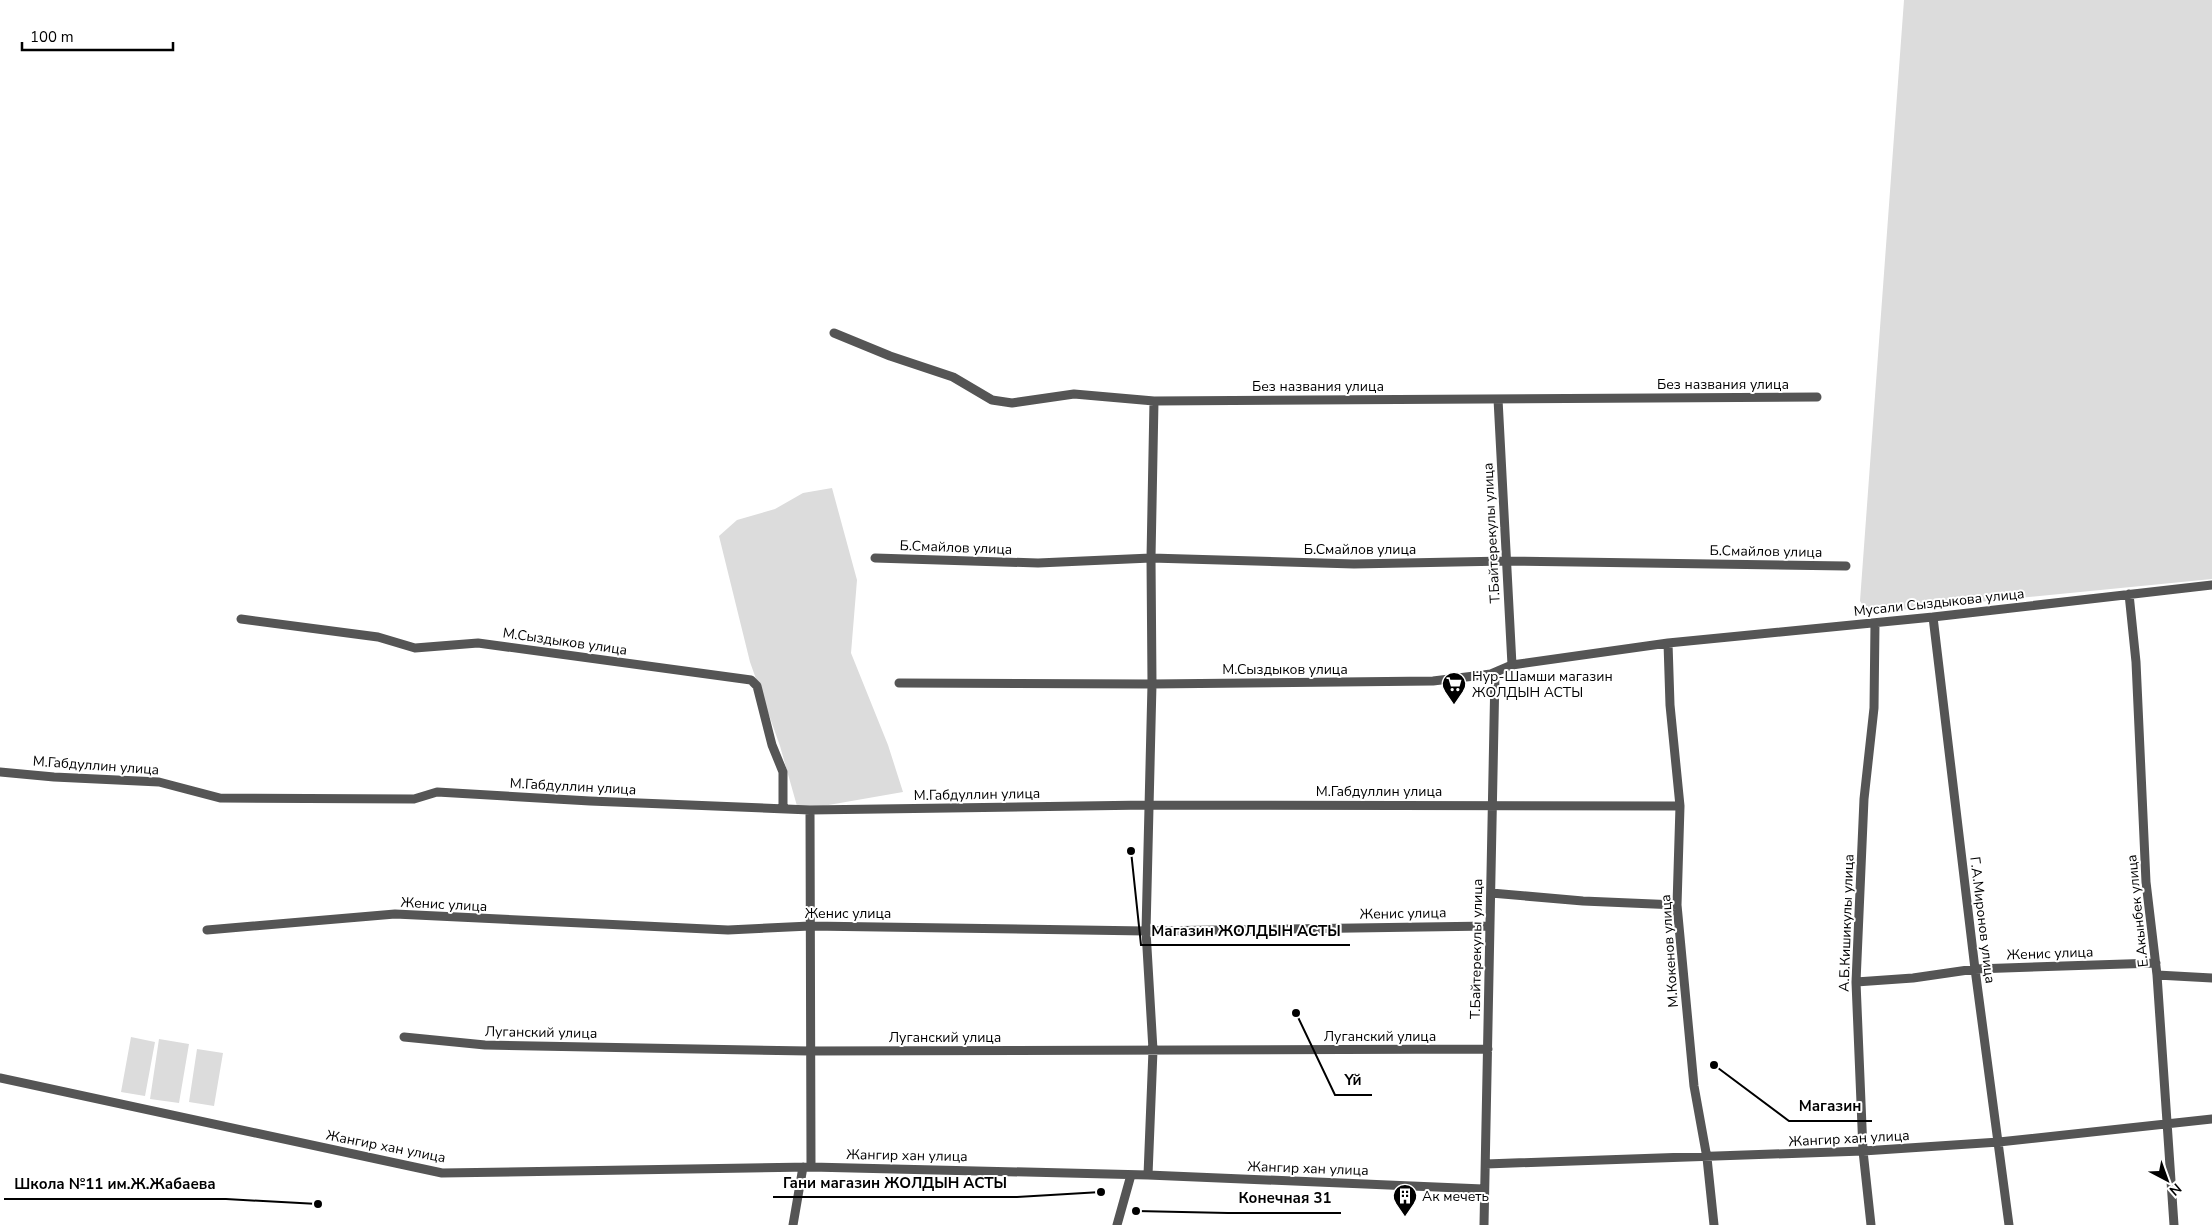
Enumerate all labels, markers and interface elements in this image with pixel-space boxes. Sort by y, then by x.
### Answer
scale bar [22,20,174,52]
text: 100 m [30,27,74,47]
street label: Без названия улица [1657,375,1789,394]
street label: Без названия улица [1252,377,1384,396]
street label: Т.Байтерекулы улица [1478,462,1505,604]
street label: Б.Смайлов улица [899,536,1013,559]
street label: Б.Смайлов улица [1304,540,1416,559]
street label: Б.Смайлов улица [1710,541,1822,562]
street label: Мусали Сыздыкова улица [1853,584,2025,621]
street label: М.Сыздыков улица [501,623,628,660]
street label: М.Сыздыков улица [1222,660,1348,679]
place label: Нур-Шамши магазин ЖОЛДЫН АСТЫ [1472,667,1613,702]
supermarket icon: Нур-Шамши магазин ЖОЛДЫН АСТЫ [1441,671,1467,705]
street label: М.Габдуллин улица [32,752,160,779]
street label: М.Габдуллин улица [509,774,637,799]
street label: М.Габдуллин улица [1316,782,1442,801]
street label: М.Габдуллин улица [914,784,1040,805]
street label: А.Б.Кишикулы улица [1835,854,1858,992]
street label: Е.Акынбек улица [2122,854,2153,968]
street label: Г.А.Миронов улица [1965,856,2000,985]
street label: Т.Байтерекулы улица [1466,879,1487,1019]
street label: Женис улица [400,893,488,916]
street label: М.Кокенов улица [1656,894,1683,1008]
street label: Женис улица [1359,903,1447,924]
street label: Женис улица [805,904,891,923]
callout: Магазин ЖОЛДЫН АСТЫ [1141,915,1350,945]
text: Магазин ЖОЛДЫН АСТЫ [1151,921,1341,941]
street label: Женис улица [2006,942,2094,965]
street label: Луганский улица [485,1022,597,1043]
street label: Луганский улица [1324,1027,1436,1046]
street label: Луганский улица [889,1028,1001,1047]
callout: Үй [1335,1065,1372,1095]
text: Үй [1343,1070,1362,1090]
callout: Магазин [1789,1091,1872,1121]
text: Магазин [1799,1096,1861,1116]
street label: Жангир хан улица [325,1126,447,1167]
street label: Жангир хан улица [1788,1126,1910,1151]
street label: Жангир хан улица [846,1145,968,1166]
north arrow [2142,1155,2192,1205]
street label: Жангир хан улица [1247,1157,1369,1180]
callout: Гани магазин ЖОЛДЫН АСТЫ [773,1167,1017,1197]
callout: Школа №11 им.Ж.Жабаева [4,1169,226,1199]
text: Гани магазин ЖОЛДЫН АСТЫ [783,1173,1007,1193]
text: Школа №11 им.Ж.Жабаева [14,1174,216,1194]
text: N [2165,1179,2185,1200]
callout: Конечная 31 [1228,1183,1341,1213]
building icon: Ак мечеть [1392,1183,1418,1217]
place label: Ак мечеть [1422,1187,1489,1206]
text: Конечная 31 [1239,1188,1331,1208]

